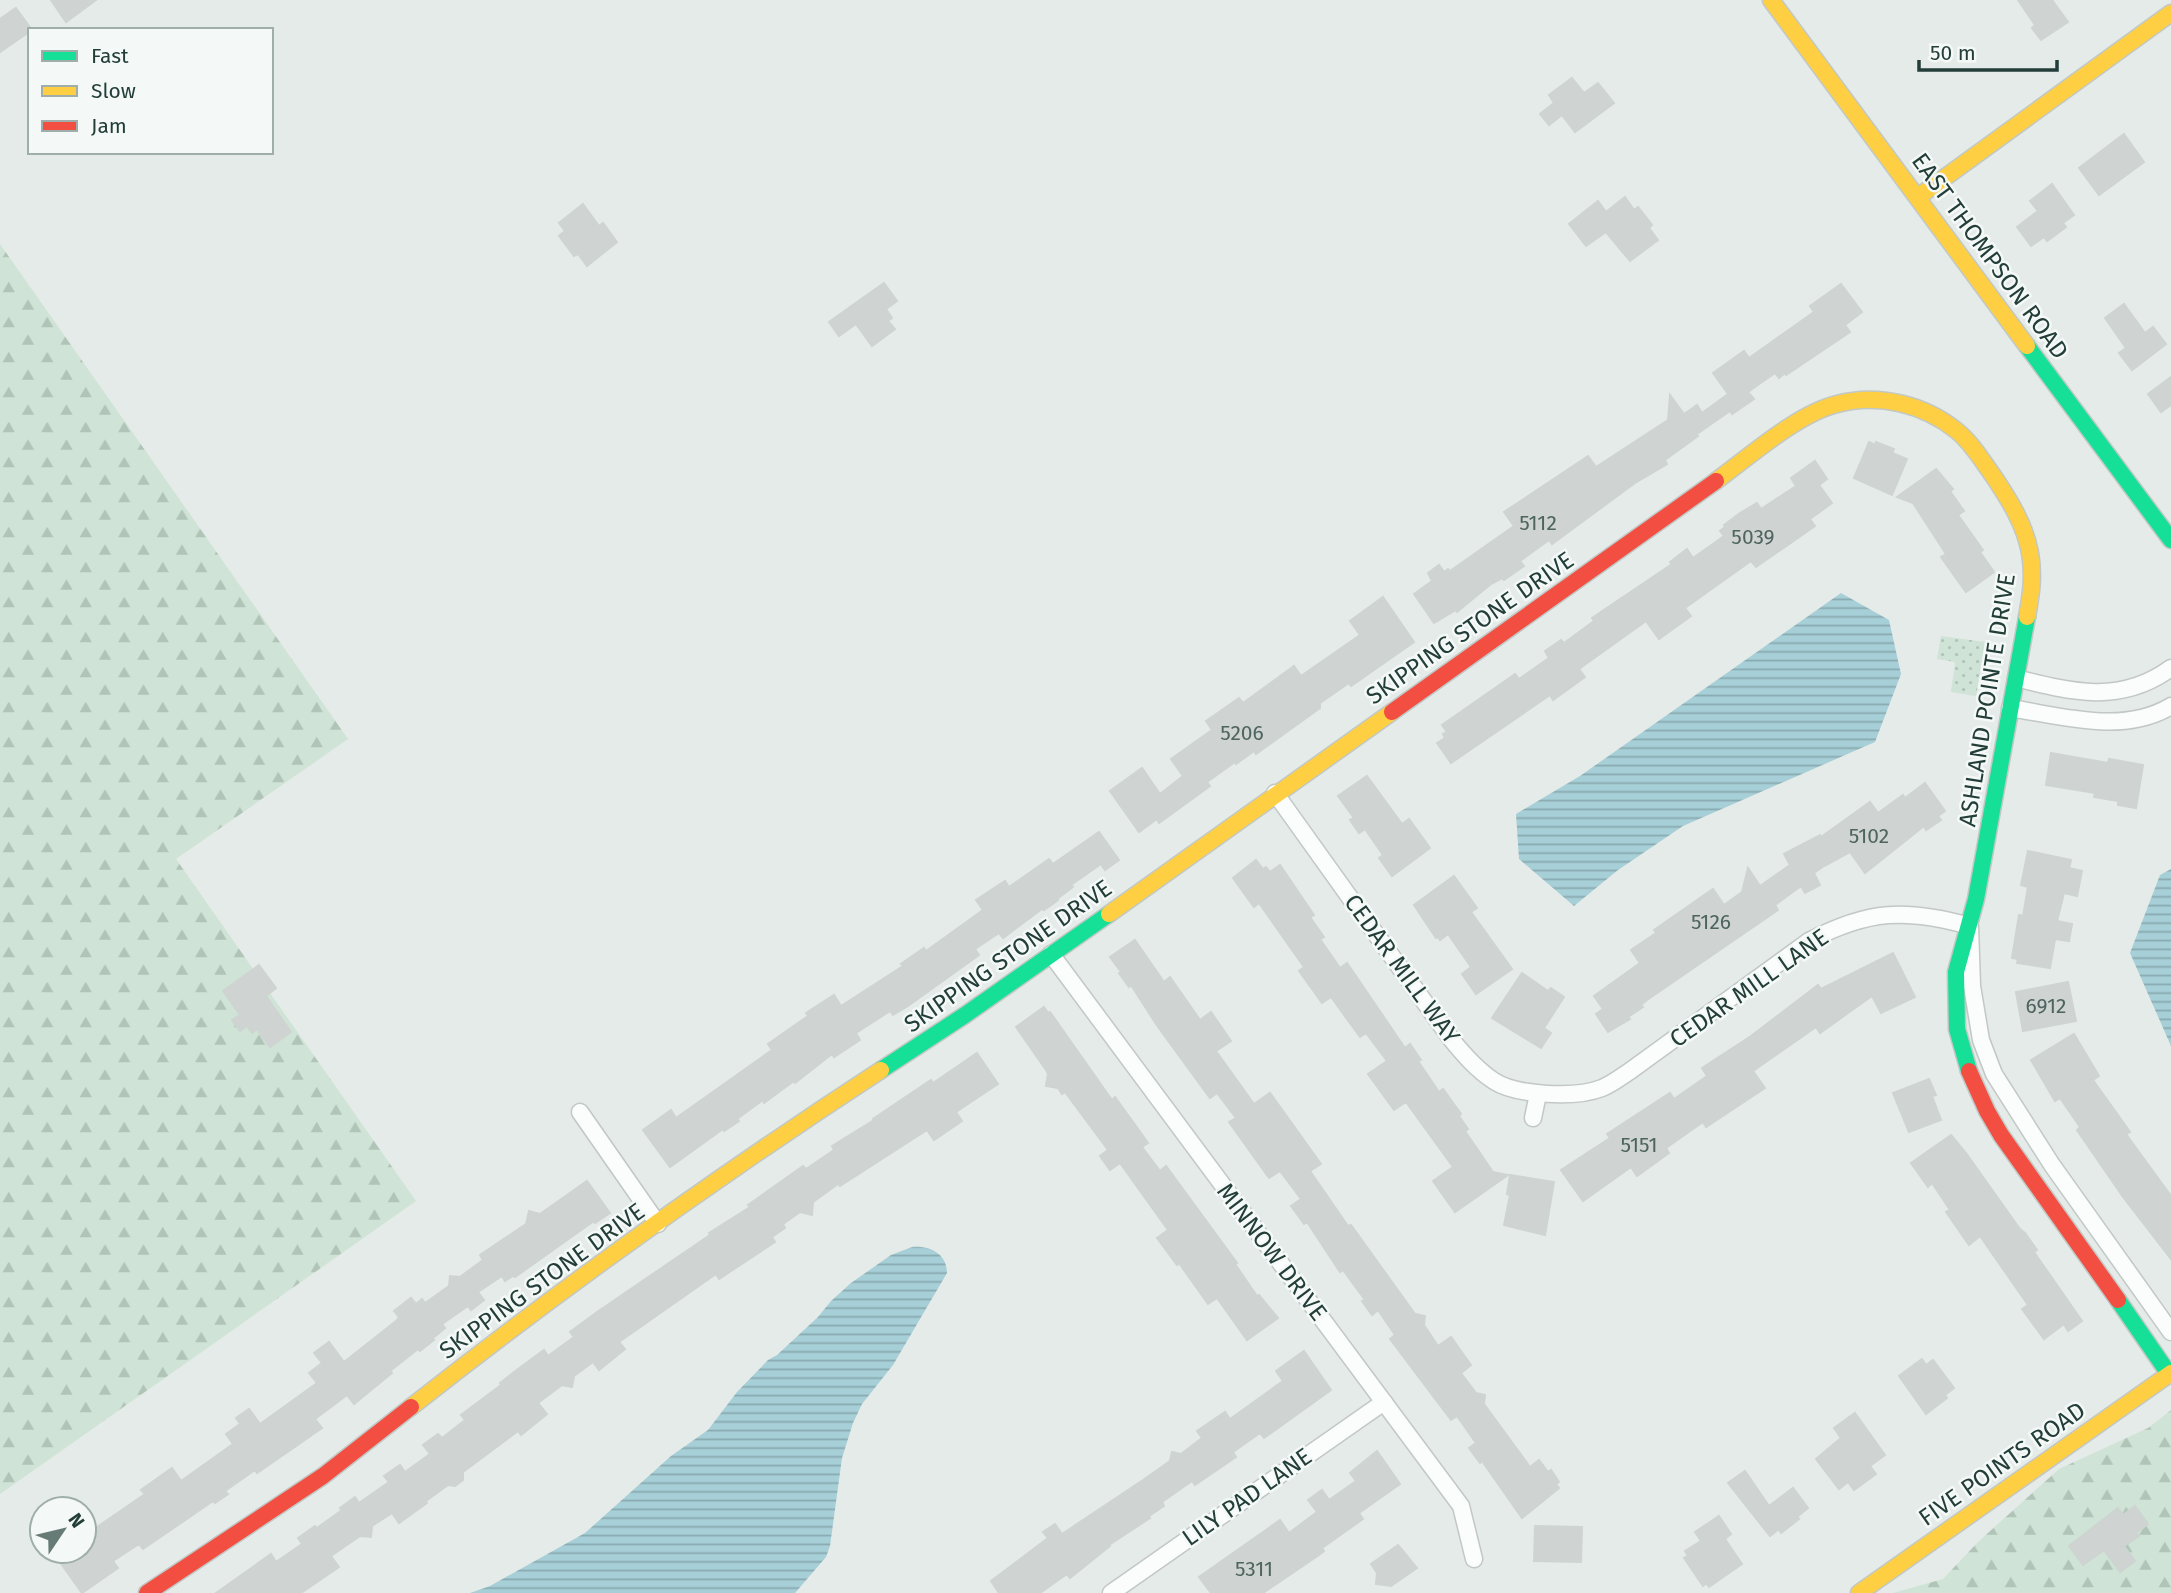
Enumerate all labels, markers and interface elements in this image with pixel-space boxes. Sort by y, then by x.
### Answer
legend [28,28,273,154]
scale bar [1919,28,2057,72]
text: 50 m [1930,40,1976,66]
text: Fast [91,43,129,69]
text: Slow [91,78,136,104]
text: Jam [91,113,127,139]
street label: EAST THOMPSON ROAD [1906,148,2074,364]
house number: 5112 [1519,510,1557,536]
house number: 5039 [1731,524,1775,550]
street label: SKIPPING STONE DRIVE [1361,546,1579,710]
street label: ASHLAND POINTE DRIVE [1953,571,2021,829]
house number: 5206 [1220,720,1264,746]
house number: 5102 [1849,823,1889,849]
street label: SKIPPING STONE DRIVE [899,874,1117,1038]
street label: CEDAR MILL WAY [1338,889,1466,1050]
house number: 5126 [1691,909,1731,935]
street label: CEDAR MILL LANE [1664,923,1834,1053]
house number: 6912 [2026,993,2066,1019]
house number: 5151 [1620,1132,1658,1158]
street label: MINNOW DRIVE [1211,1178,1333,1326]
street label: SKIPPING STONE DRIVE [434,1197,650,1365]
street label: FIVE POINTS ROAD [1913,1396,2091,1532]
street label: LILY PAD LANE [1177,1442,1317,1552]
north arrow [28,1495,98,1565]
text: N [63,1509,90,1532]
house number: 5311 [1235,1556,1273,1582]

